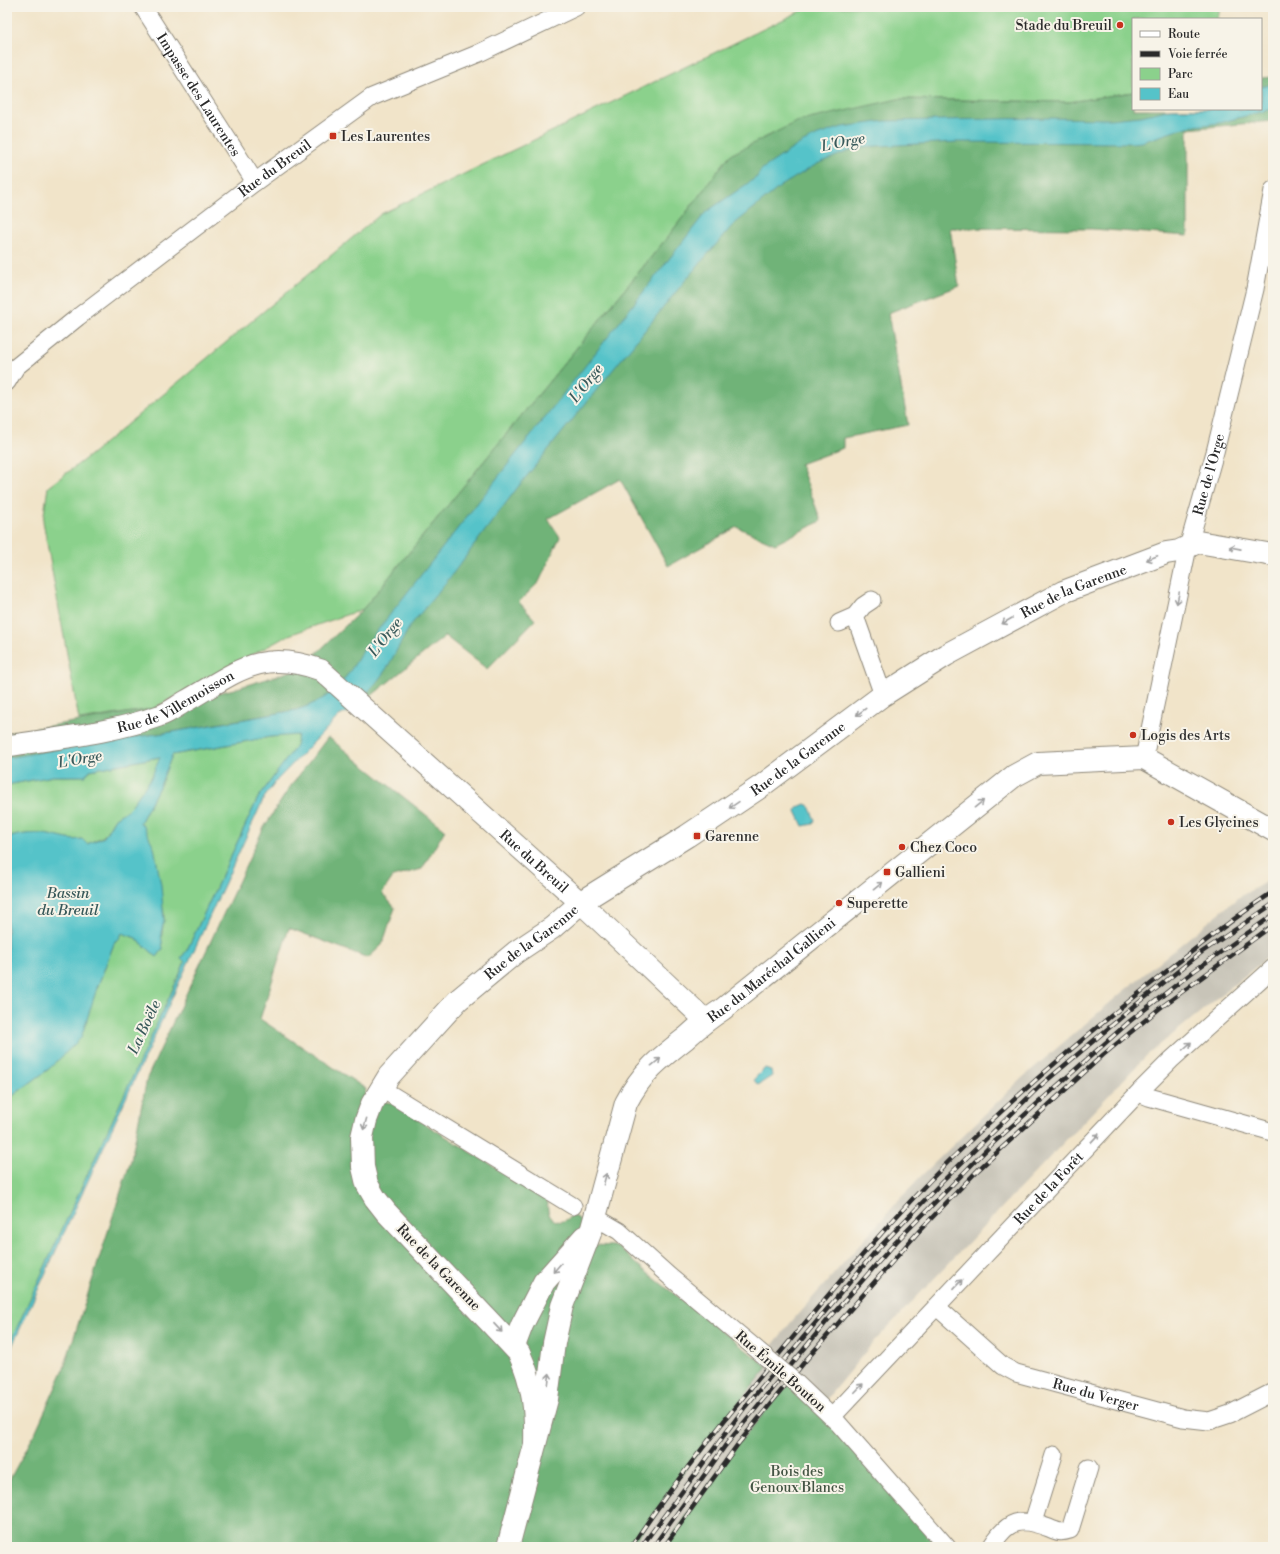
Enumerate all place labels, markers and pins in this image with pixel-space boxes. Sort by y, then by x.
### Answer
place label: Stade du Breuil [1015,17,1112,35]
marker: Stade du Breuil [1115,20,1125,30]
place label: Les Laurentes [341,128,430,146]
marker: Les Laurentes [328,131,338,141]
place label: Logis des Arts [1141,727,1230,745]
marker: Logis des Arts [1128,730,1138,740]
place label: Les Glycines [1179,814,1259,832]
marker: Les Glycines [1166,817,1176,827]
place label: Garenne [705,828,759,846]
marker: Garenne [692,831,702,841]
place label: Chez Coco [910,839,977,857]
marker: Chez Coco [897,842,907,852]
place label: Gallieni [895,864,946,882]
marker: Gallieni [882,867,892,877]
place label: Superette [847,895,908,913]
marker: Superette [834,898,844,908]

